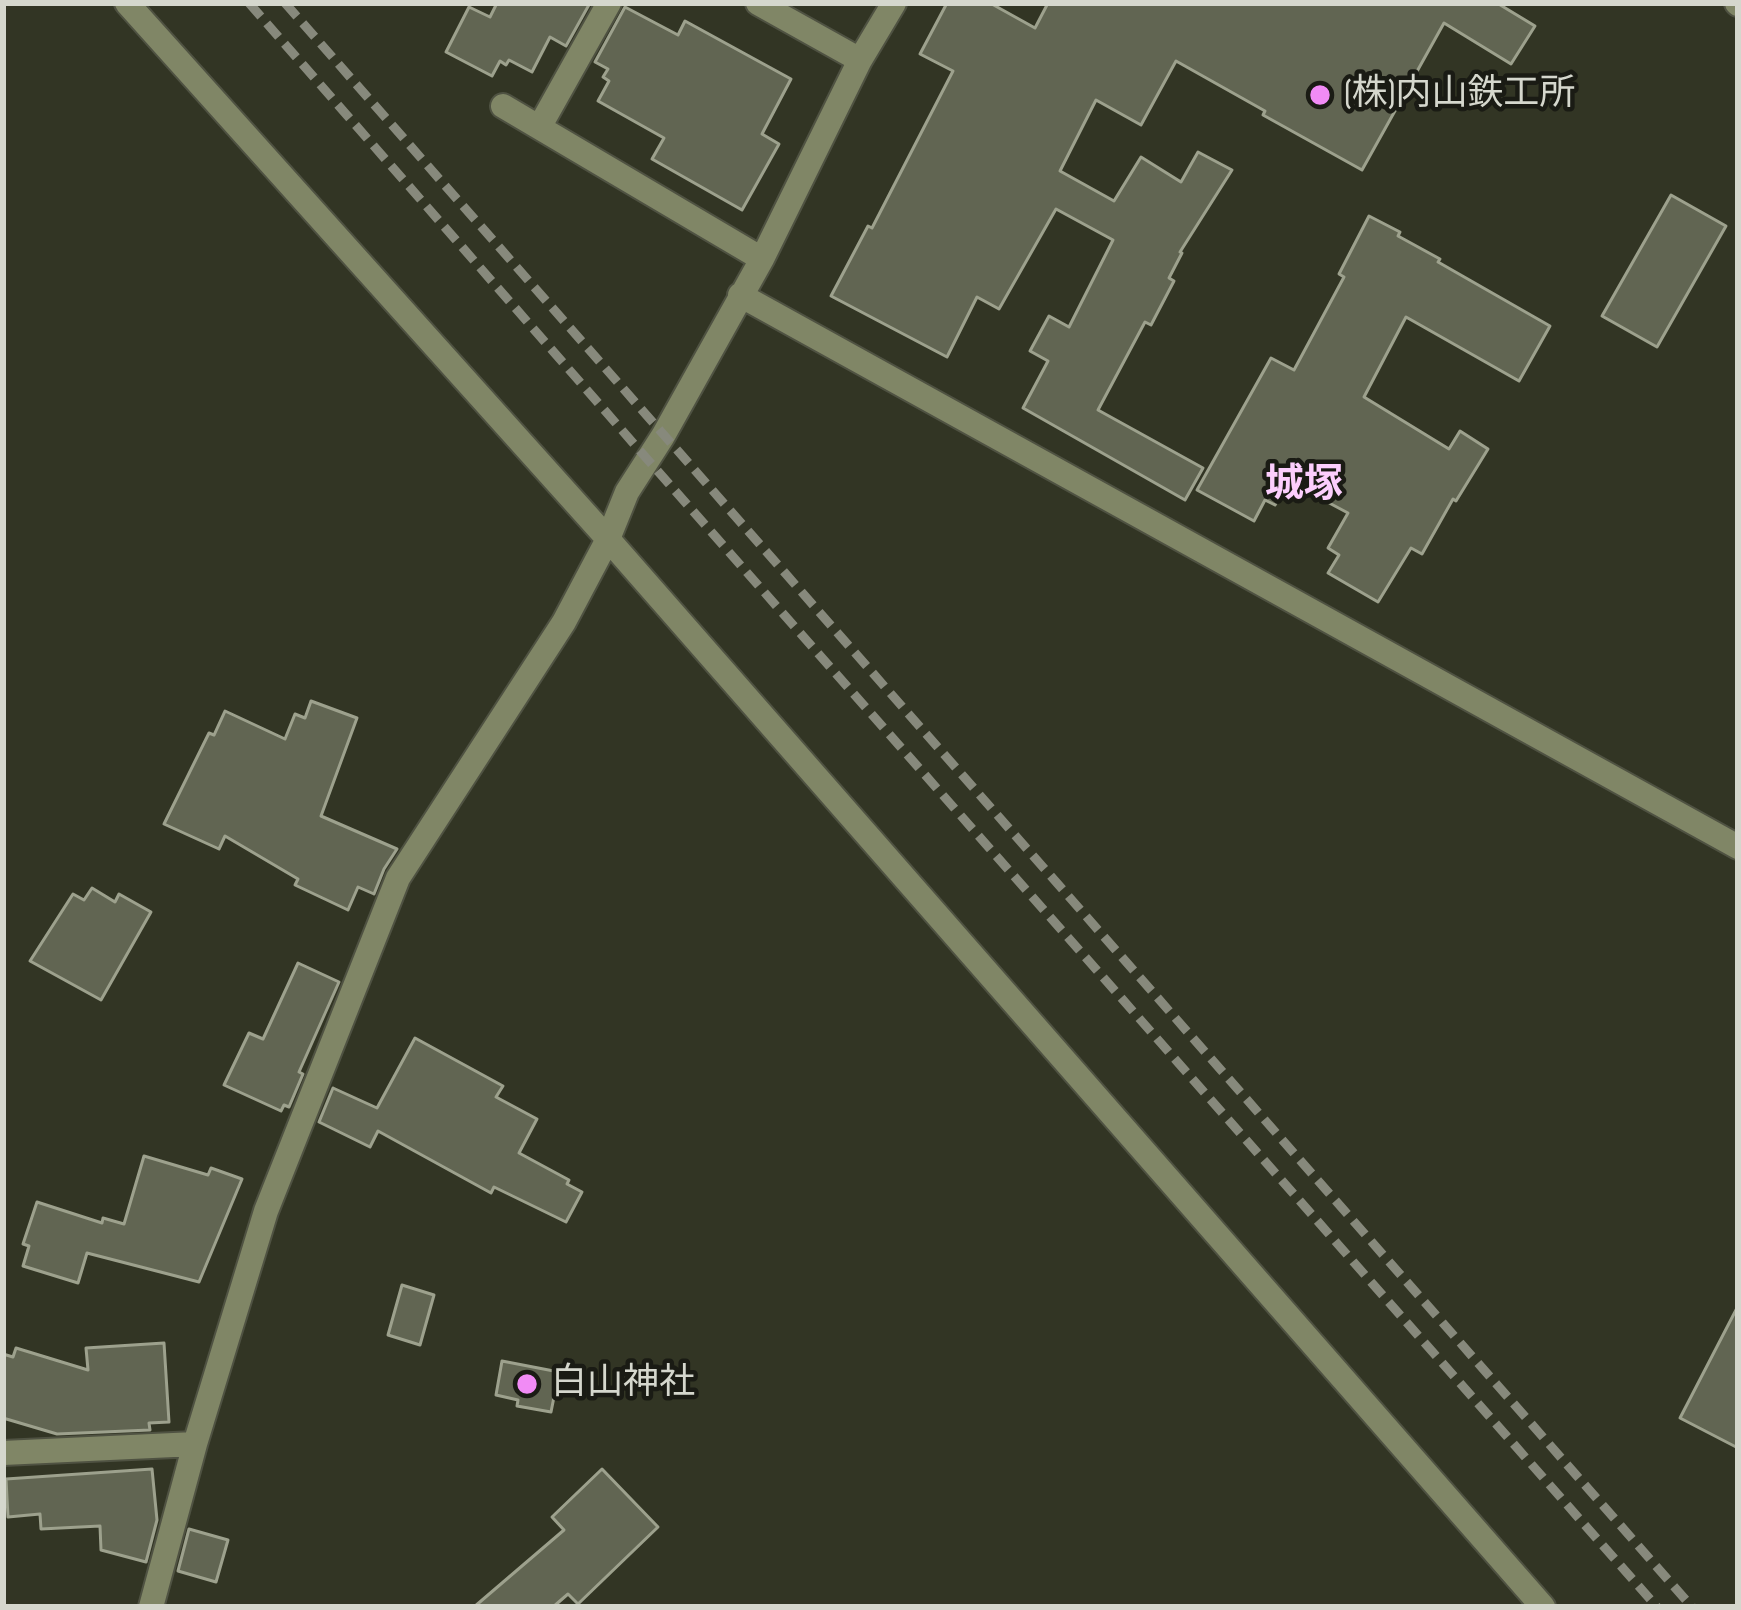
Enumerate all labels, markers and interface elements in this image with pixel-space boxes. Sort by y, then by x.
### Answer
place label: (株)内山鉄工所 [1344,73,1576,117]
marker: (株)内山鉄工所 [1307,82,1333,108]
district label: 城塚 [1265,463,1343,509]
place label: 白山神社 [551,1362,695,1406]
marker: 白山神社 [514,1371,540,1397]

